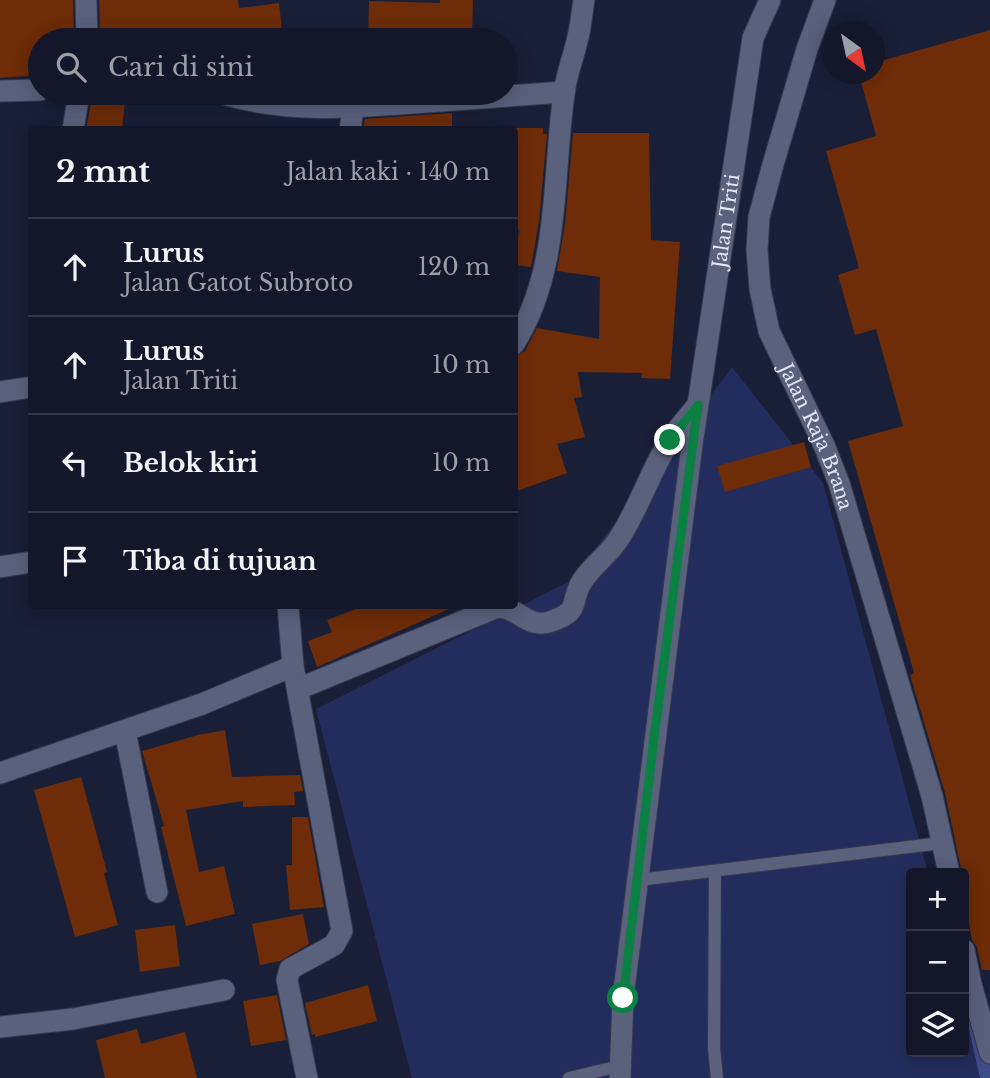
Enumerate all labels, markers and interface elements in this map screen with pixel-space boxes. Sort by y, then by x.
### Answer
north arrow [822,21,885,84]
search box [28,28,518,105]
icon: search [52,48,90,86]
text: Cari di sini [108,51,253,83]
text: 2 mnt [56,153,150,190]
text: Jalan kaki · 140 m [286,158,490,186]
street label: Jalan Triti [707,172,744,273]
text: Lurus [123,237,204,269]
icon: ahead [56,248,94,286]
text: 120 m [418,253,490,281]
text: Jalan Gatot Subroto [123,269,353,297]
text: Lurus [123,335,204,367]
icon: ahead [56,346,94,384]
text: 10 m [432,351,490,379]
street label: Jalan Raja Brana [773,357,858,513]
text: Jalan Triti [123,367,238,395]
route end [654,424,685,455]
icon: left [56,444,94,482]
text: Belok kiri [123,447,258,479]
text: 10 m [432,449,490,477]
icon: arrive [56,542,94,580]
text: Tiba di tujuan [123,545,317,577]
map controls [906,868,969,1057]
button: + [906,868,969,931]
button: − [906,931,969,994]
route start [607,982,638,1013]
button: layers [906,994,969,1057]

